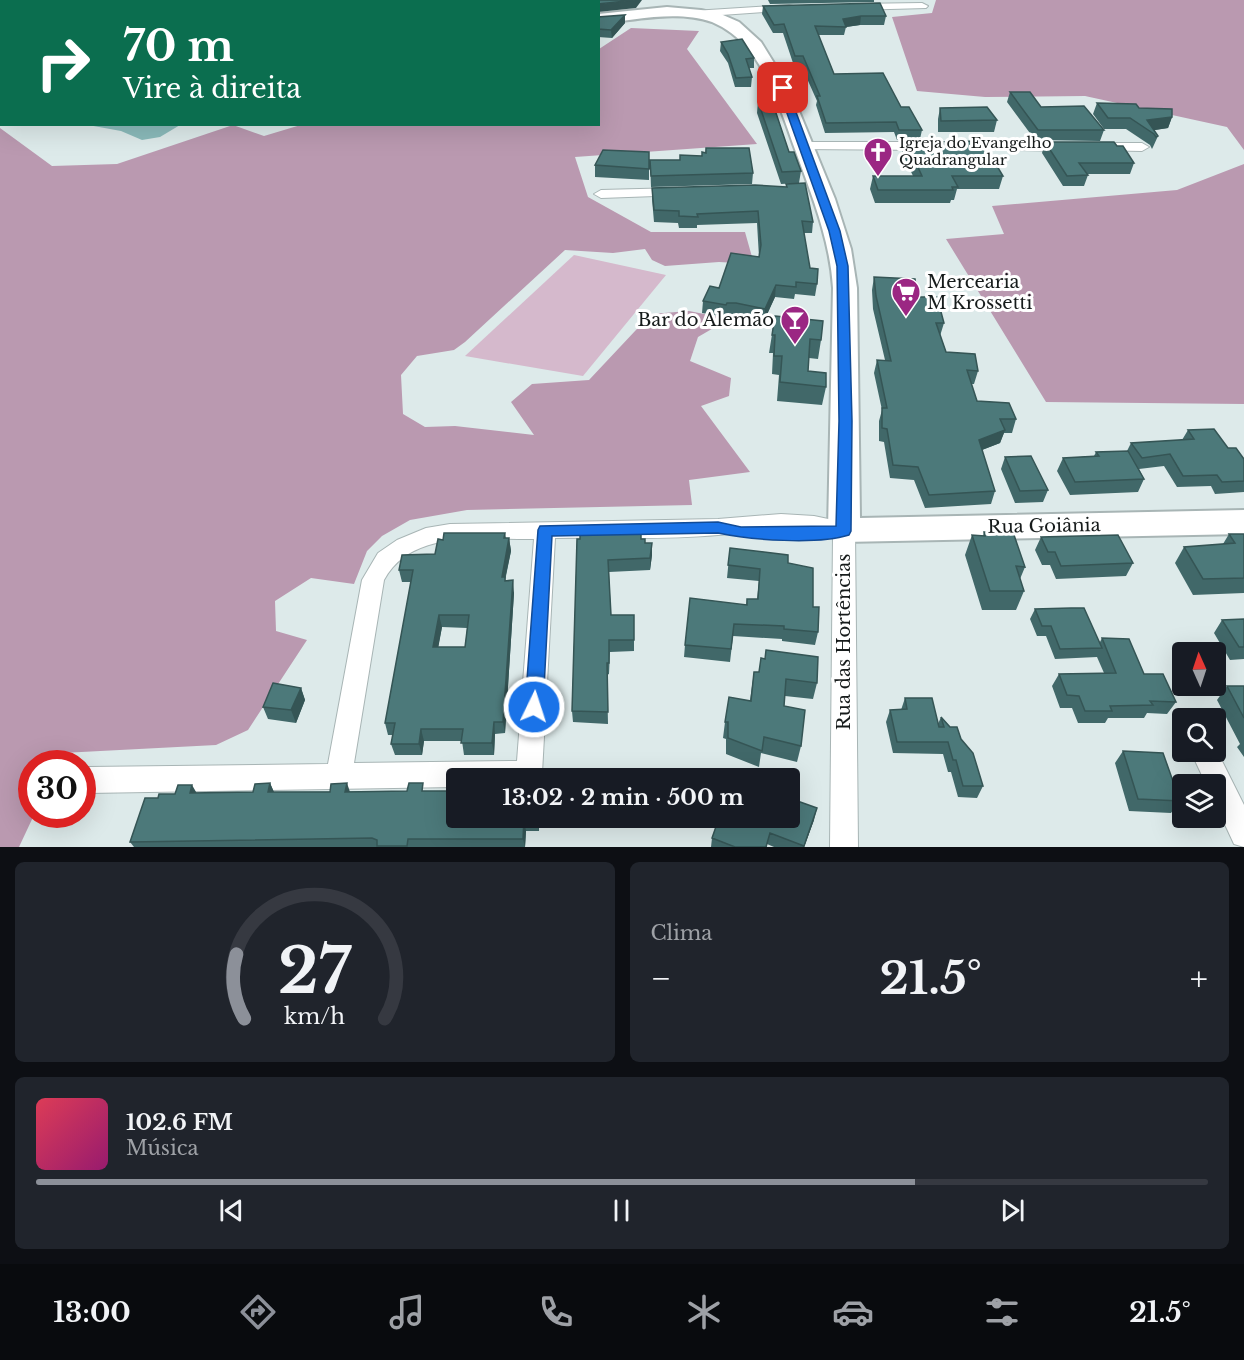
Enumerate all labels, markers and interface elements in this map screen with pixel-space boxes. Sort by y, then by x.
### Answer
text: 70 m [123,20,234,72]
icon: right [24,24,102,102]
pin [757,62,808,113]
icon: arrive [766,71,799,104]
text: Vire à direita [123,72,301,105]
place label: Igreja do Evangelho Quadrangular [899,133,1052,169]
church icon: Igreja do Evangelho Quadrangular [862,136,894,178]
place label: Mercearia M Krossetti [927,271,1032,314]
supermarket icon: Mercearia M Krossetti [890,276,922,318]
bar icon: Bar do Alemão [779,304,811,346]
place label: Bar do Alemão [637,309,774,331]
street label: Rua Goiânia [987,514,1101,538]
street label: Rua das Hortências [833,554,855,730]
north arrow [1172,642,1226,696]
map controls [1172,642,1226,828]
position arrow [502,675,566,739]
button: search [1172,708,1226,762]
speed limit sign: 30 [18,750,96,828]
button: layers [1172,774,1226,828]
text: 13:02 · 2 min · 500 m [502,784,744,811]
text: Clima [651,921,712,945]
text: 27 [278,932,352,1010]
text: 21.5° [879,950,982,1006]
text: − [651,958,671,999]
text: + [1190,958,1208,999]
text: km/h [284,1003,345,1030]
text: 102.6 FM [126,1109,233,1136]
text: Música [126,1136,199,1160]
icon: previous [215,1194,248,1227]
icon: pause [605,1194,638,1227]
icon: next [996,1194,1029,1227]
icon: directions [237,1291,279,1333]
icon: music [386,1291,428,1333]
icon: phone [535,1291,577,1333]
icon: climate [683,1291,725,1333]
icon: car [832,1291,874,1333]
icon: filters [981,1291,1023,1333]
text: 13:00 [53,1296,131,1329]
text: 21.5° [1129,1296,1191,1329]

